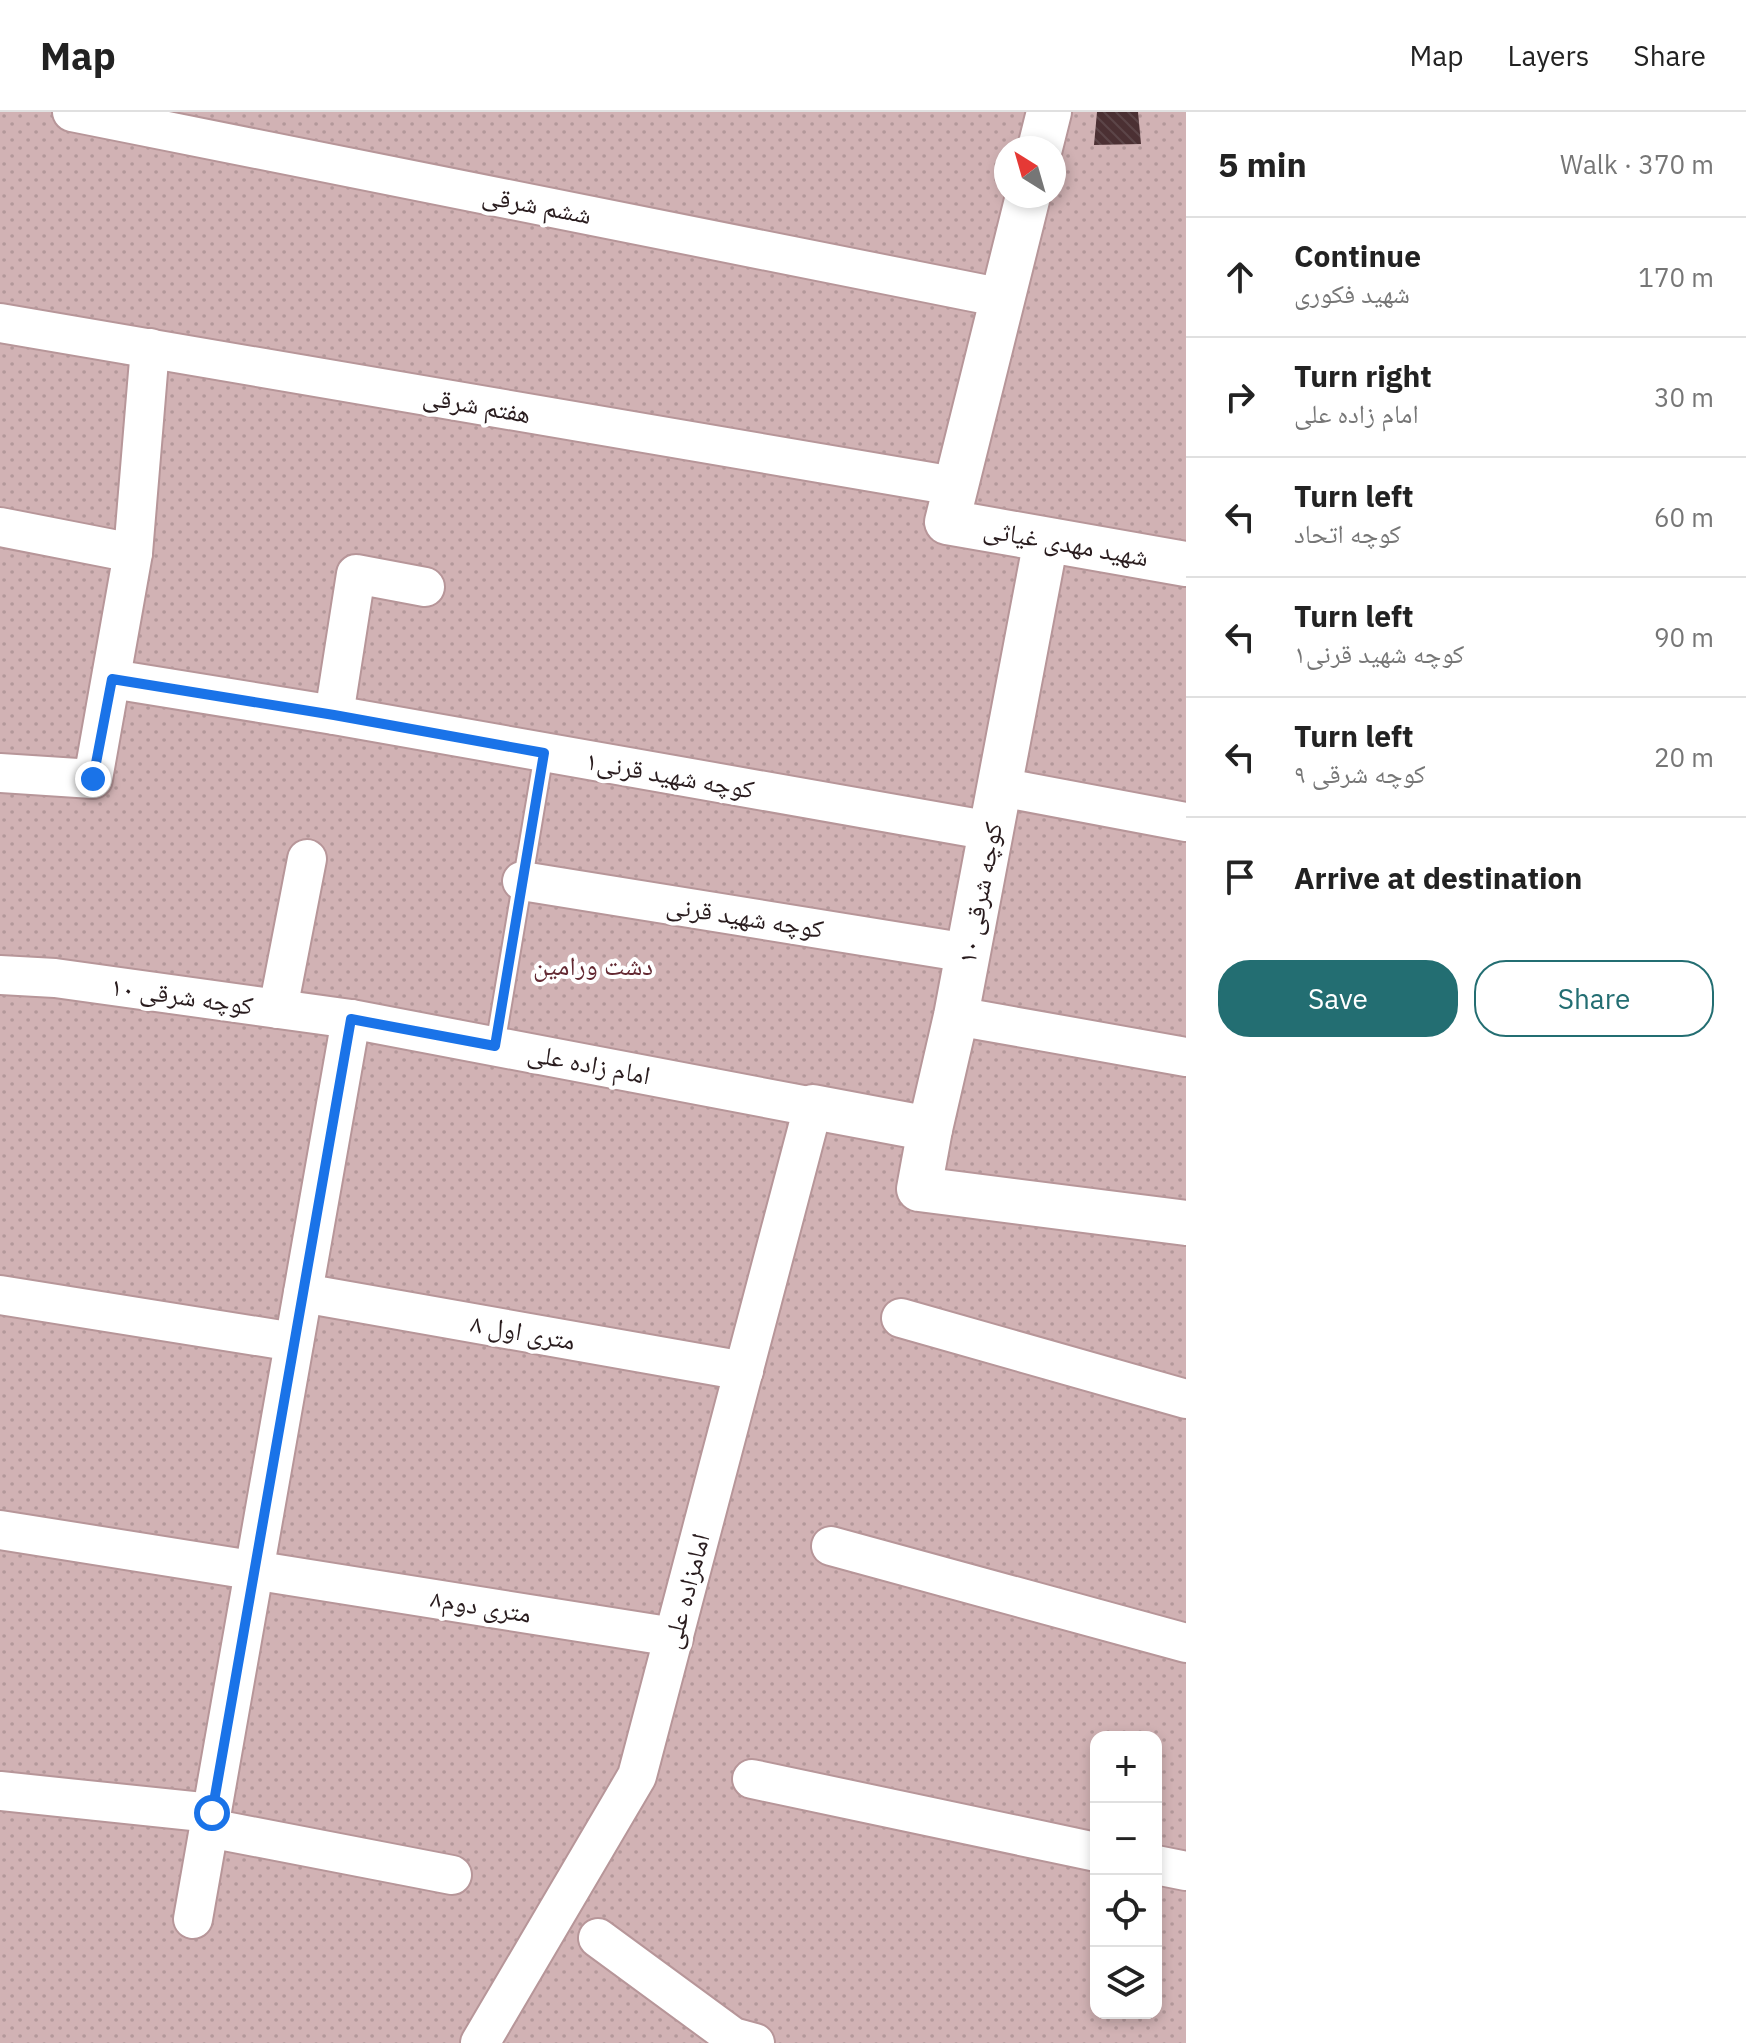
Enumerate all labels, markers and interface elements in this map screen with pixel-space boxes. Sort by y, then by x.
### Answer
text: Map [40,31,116,80]
text: Map [1409,37,1463,74]
text: Layers [1507,37,1589,74]
text: Share [1633,37,1706,74]
north arrow [994,136,1066,208]
text: 5 min [1218,142,1307,186]
text: Walk · 370 m [1560,147,1714,181]
street label: ششم شرقی [479,177,595,232]
text: Continue [1294,236,1421,275]
icon: ahead [1218,255,1262,299]
text: 170 m [1638,260,1714,294]
text: شهید فکوری [1294,276,1410,310]
text: Turn right [1294,356,1432,395]
icon: right [1218,375,1262,419]
street label: هفتم شرقی [420,378,534,431]
text: 30 m [1654,380,1714,414]
text: امام زاده علی [1294,396,1419,430]
text: Turn left [1294,476,1413,515]
icon: left [1218,495,1262,539]
text: 60 m [1654,500,1714,534]
street label: شهید مهدی غیاثی [981,511,1151,573]
text: کوچه اتحاد [1294,516,1401,550]
text: Turn left [1294,596,1413,635]
icon: left [1218,615,1262,659]
text: 90 m [1654,620,1714,654]
text: کوچه شهید قرنی۱ [1294,636,1464,670]
text: Turn left [1294,716,1413,755]
icon: left [1218,735,1262,779]
text: 20 m [1654,740,1714,774]
street label: کوچه شهید قرنی۱ [583,742,757,806]
text: کوچه شرقی ۹ [1294,756,1426,790]
route end [75,761,111,797]
street label: کوچه شرقی ۱۰ [949,819,1009,966]
icon: arrive [1218,855,1262,899]
text: Arrive at destination [1294,858,1582,897]
street label: کوچه شهید قرنی [664,887,826,945]
park label: دشت ورامین [533,948,653,982]
button: Save [1218,960,1458,1037]
button: Share [1474,960,1714,1037]
street label: کوچه شرقی ۱۰ [109,968,256,1022]
street label: امام زاده علی [524,1034,654,1094]
street label: ۸ متری اول [468,1305,578,1357]
street label: امامزاده علی [653,1529,717,1652]
street label: متری دوم۸ [428,1580,534,1632]
map controls [1090,1731,1162,2019]
button: + [1090,1731,1162,1803]
route start [194,1795,230,1831]
button: − [1090,1803,1162,1875]
button: locate [1090,1875,1162,1947]
button: layers [1090,1947,1162,2019]

